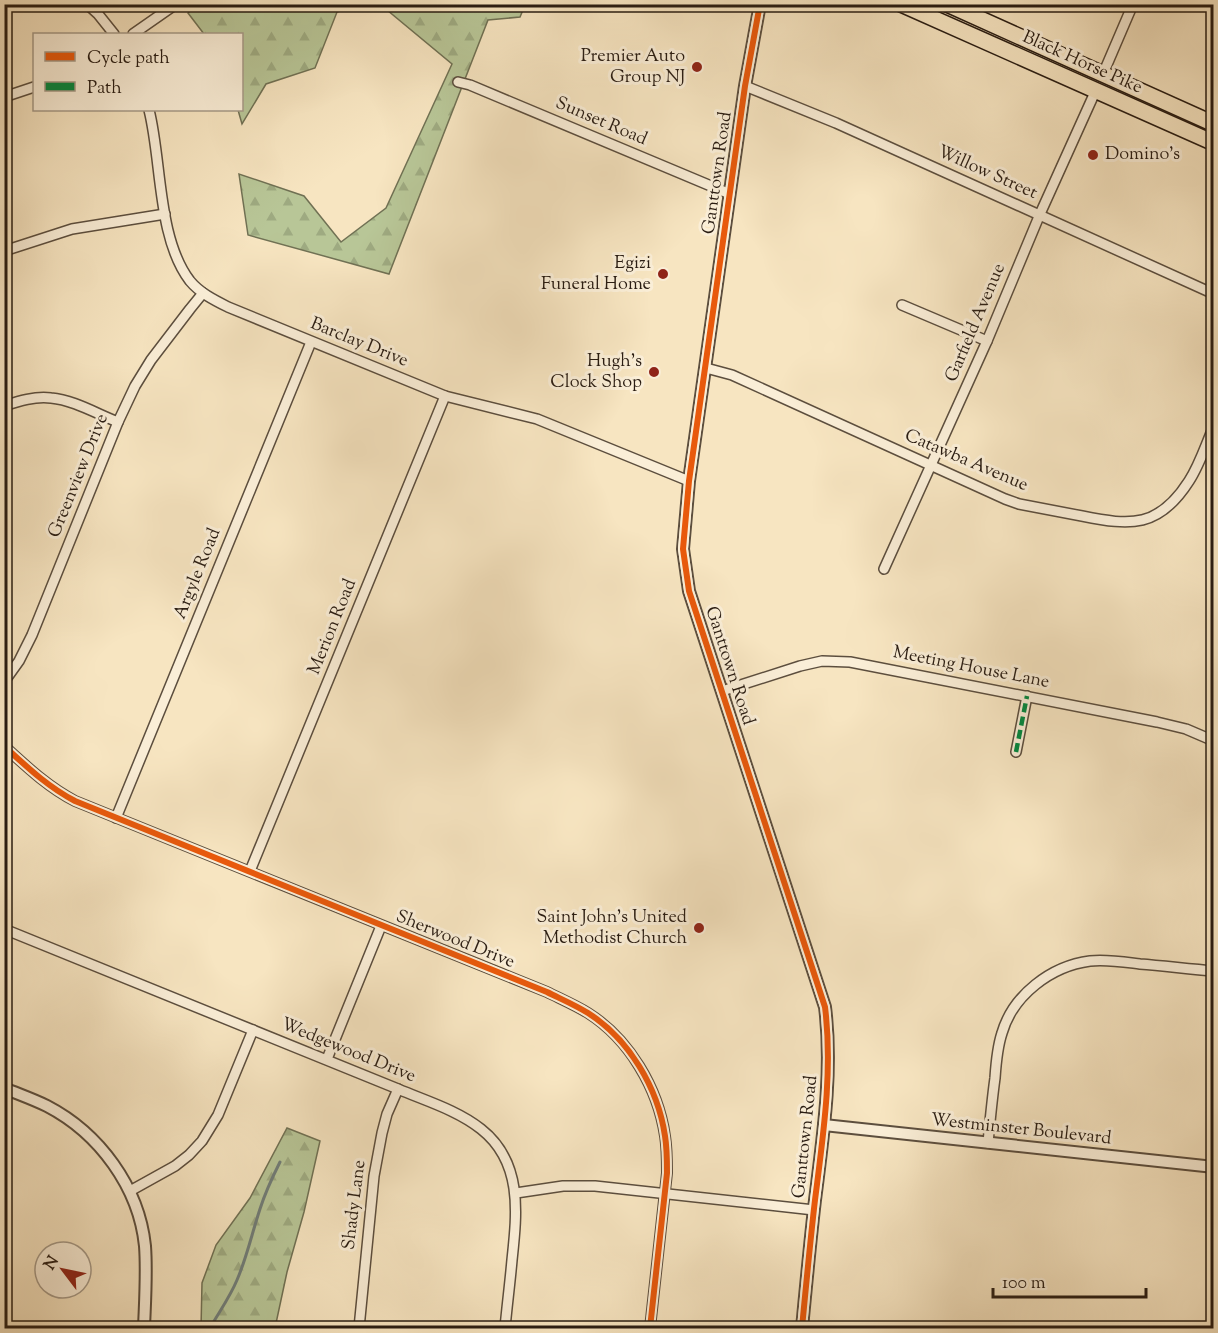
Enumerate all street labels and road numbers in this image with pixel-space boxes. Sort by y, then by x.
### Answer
street label: Black Horse Pike [1018,25,1146,101]
street label: Sunset Road [551,91,651,153]
street label: Ganttown Road [697,110,739,236]
street label: Willow Street [933,139,1041,207]
street label: Garfield Avenue [939,260,1013,386]
street label: Barclay Drive [306,312,412,374]
street label: Greenview Drive [42,410,116,542]
street label: Catawba Avenue [900,423,1032,499]
street label: Argyle Road [168,525,228,623]
street label: Merion Road [302,575,364,679]
street label: Ganttown Road [698,603,760,729]
street label: Meeting House Lane [890,640,1052,696]
street label: Sherwood Drive [392,904,518,976]
street label: Wedgewood Drive [277,1012,419,1090]
street label: Ganttown Road [787,1074,825,1200]
street label: Westminster Boulevard [929,1108,1113,1152]
street label: Shady Lane [337,1159,373,1251]

